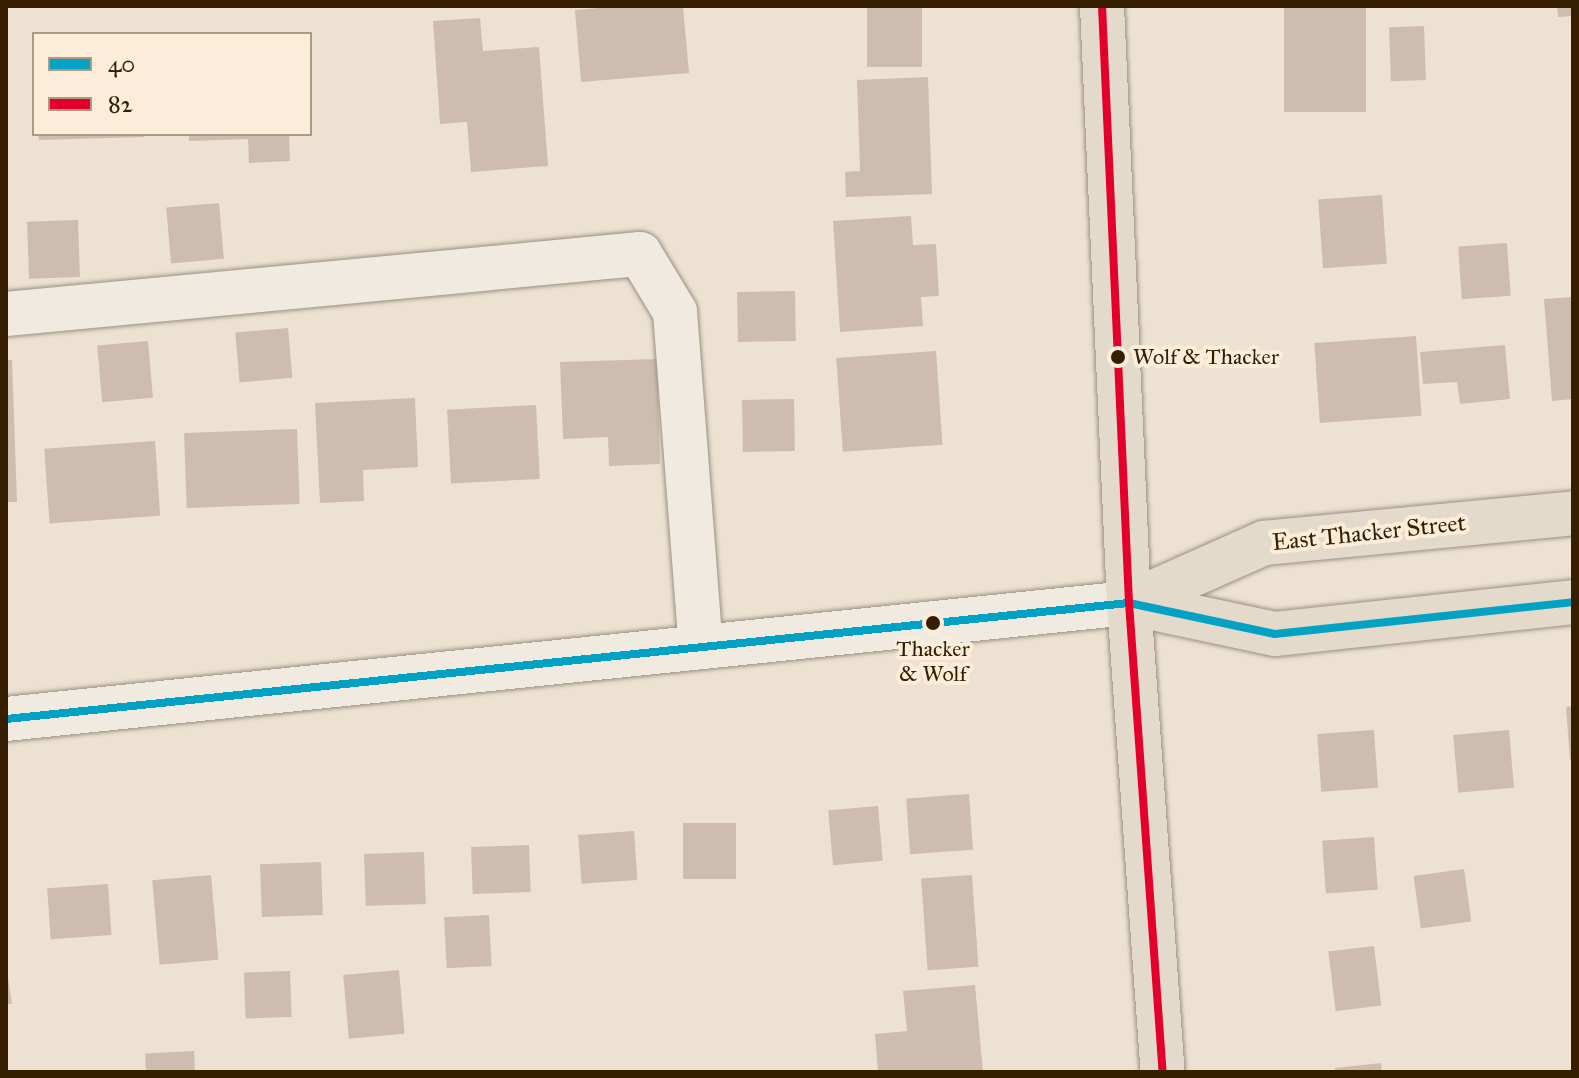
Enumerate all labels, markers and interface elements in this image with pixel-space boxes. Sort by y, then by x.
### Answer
legend [32,32,312,136]
text: 40 [108,49,135,79]
text: 82 [108,89,133,119]
place label: Wolf & Thacker [1133,344,1279,370]
marker: Wolf & Thacker [1110,349,1126,365]
street label: East Thacker Street [1271,509,1467,557]
marker: Thacker & Wolf [925,615,941,631]
place label: Thacker & Wolf [896,635,970,686]

